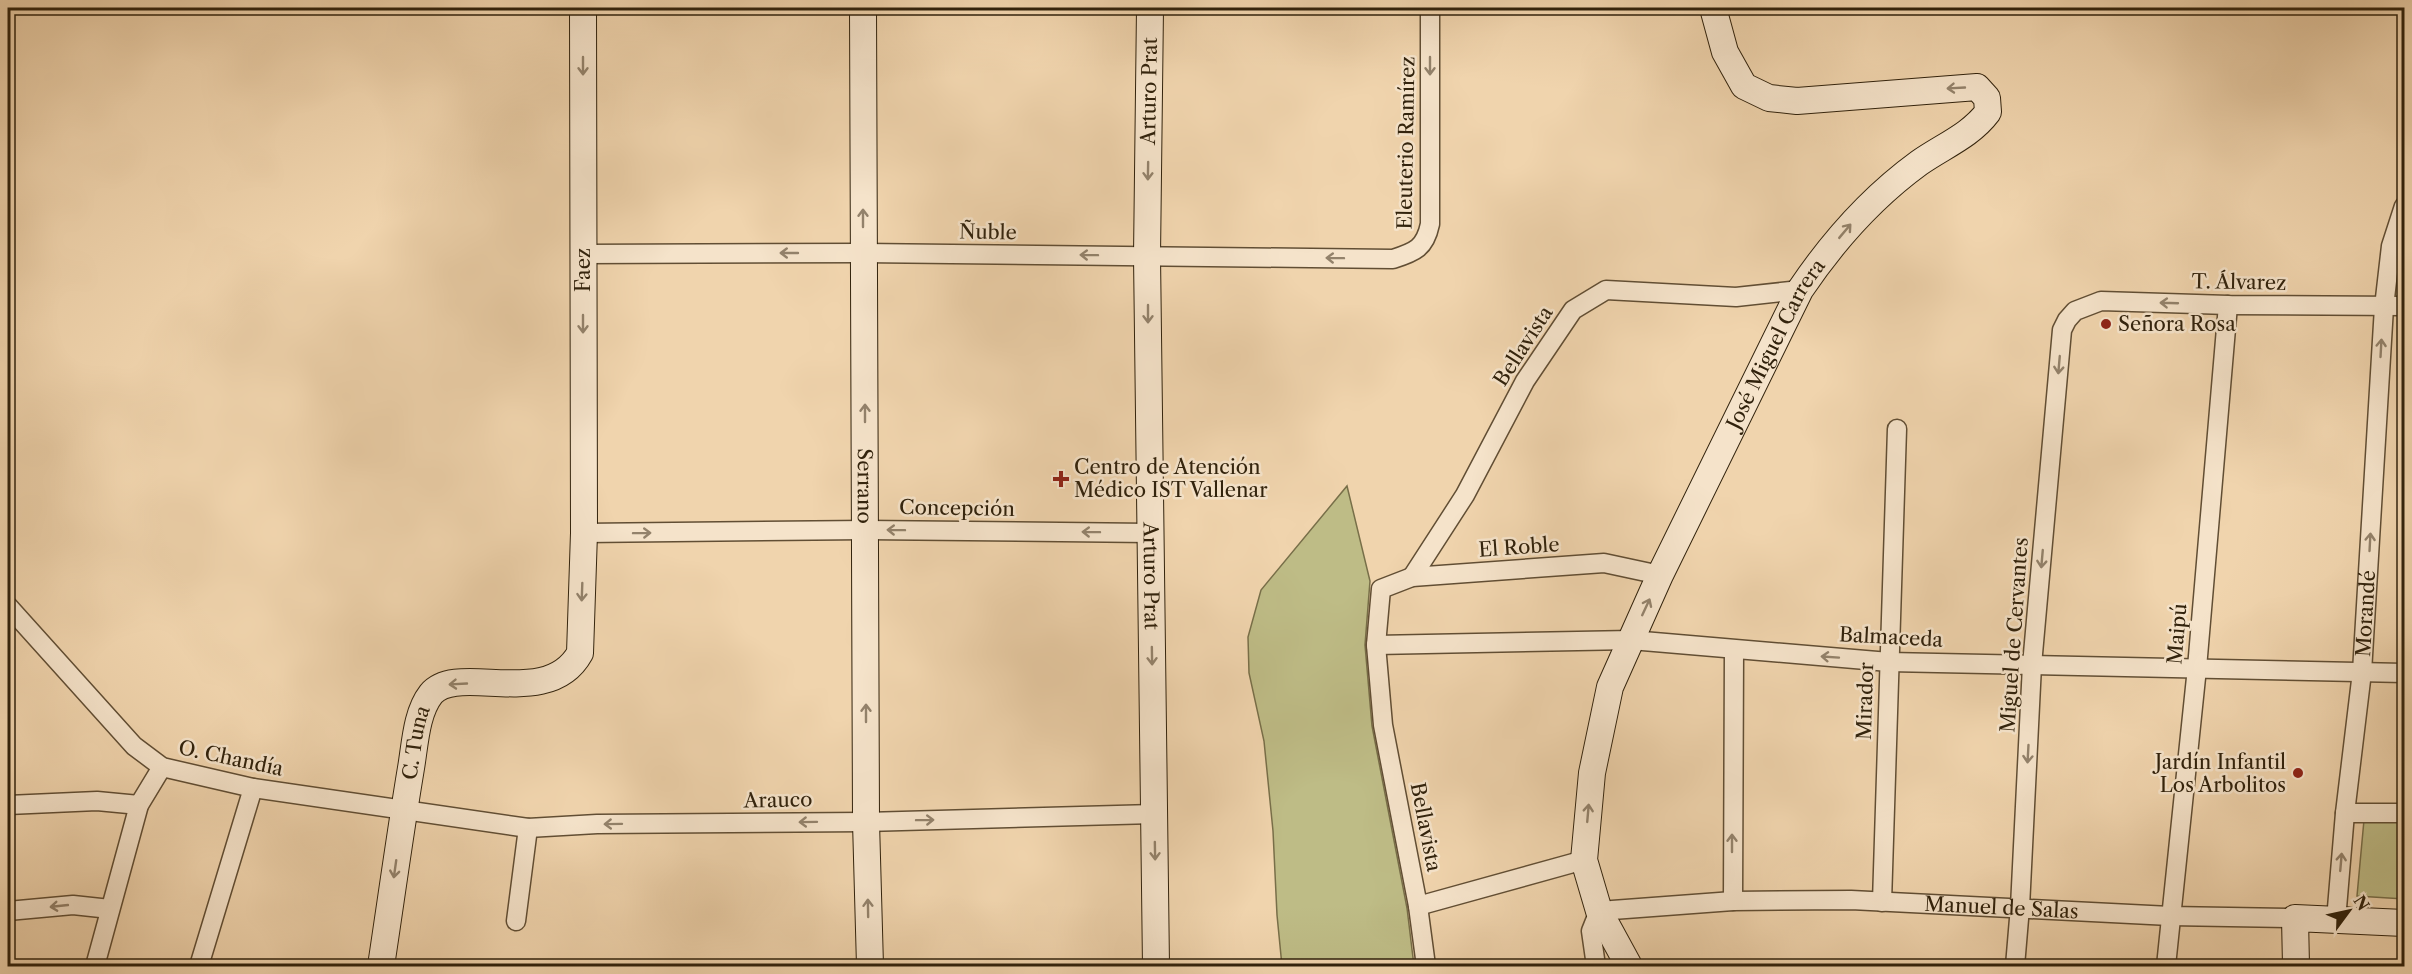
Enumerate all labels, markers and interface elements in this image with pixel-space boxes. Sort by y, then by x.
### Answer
street label: Arturo Prat [1136,37,1162,146]
one-way arrow [577,55,589,75]
one-way arrow [1424,55,1436,75]
street label: Eleuterio Ramírez [1392,56,1420,230]
one-way arrow [1947,82,1967,93]
one-way arrow [1142,160,1154,180]
one-way arrow [857,209,869,229]
street label: Ñuble [959,218,1017,245]
one-way arrow [1838,224,1852,239]
one-way arrow [779,247,799,259]
street label: Faez [571,248,595,292]
one-way arrow [1079,249,1099,261]
one-way arrow [1325,252,1345,264]
street label: José Miguel Carrera [1720,254,1830,436]
street label: T. Álvarez [2191,268,2287,295]
one-way arrow [2160,298,2180,309]
street label: Bellavista [1488,301,1558,390]
one-way arrow [1142,304,1154,324]
place label: Señora Rosa [2118,312,2236,336]
one-way arrow [577,313,589,333]
marker: Señora Rosa [2099,317,2113,331]
one-way arrow [2376,338,2387,358]
one-way arrow [2053,355,2064,375]
one-way arrow [859,404,871,424]
street label: Serrano [853,448,877,524]
place label: Centro de Atención Médico IST Vallenar [1074,455,1268,502]
marker: Centro de Atención Médico IST Vallenar [1052,470,1070,488]
street label: Concepción [899,495,1015,521]
street label: Arturo Prat [1138,521,1164,630]
one-way arrow [887,524,907,536]
one-way arrow [1082,526,1102,538]
one-way arrow [632,527,652,538]
street label: El Roble [1478,532,1560,562]
one-way arrow [2364,533,2375,553]
street label: Miguel de Cervantes [1995,537,2033,733]
one-way arrow [2036,549,2047,569]
street label: Morandé [2351,569,2380,658]
one-way arrow [576,581,588,601]
one-way arrow [1641,598,1653,616]
street label: Maipú [2162,603,2192,665]
street label: Balmaceda [1838,622,1944,652]
one-way arrow [1146,646,1158,666]
one-way arrow [1821,651,1841,662]
street label: Mirador [1852,661,1878,740]
one-way arrow [448,678,468,689]
street label: C. Tuna [397,702,435,782]
one-way arrow [860,704,872,724]
street label: O. Chandía [176,735,286,781]
one-way arrow [2022,743,2033,763]
place label: Jardín Infantil Los Arbolitos [2152,750,2286,797]
marker: Jardín Infantil Los Arbolitos [2291,766,2305,780]
street label: Bellavista [1406,780,1446,874]
street label: Arauco [742,787,813,813]
one-way arrow [1583,803,1594,823]
one-way arrow [914,814,934,826]
one-way arrow [798,816,818,828]
one-way arrow [603,818,623,830]
one-way arrow [1726,833,1738,853]
one-way arrow [1149,841,1161,861]
one-way arrow [2335,852,2346,872]
one-way arrow [390,859,401,879]
north arrow [2319,881,2379,941]
street label: Manuel de Salas [1924,892,2079,923]
text: N [2349,892,2374,914]
one-way arrow [863,899,874,919]
one-way arrow [49,901,69,912]

